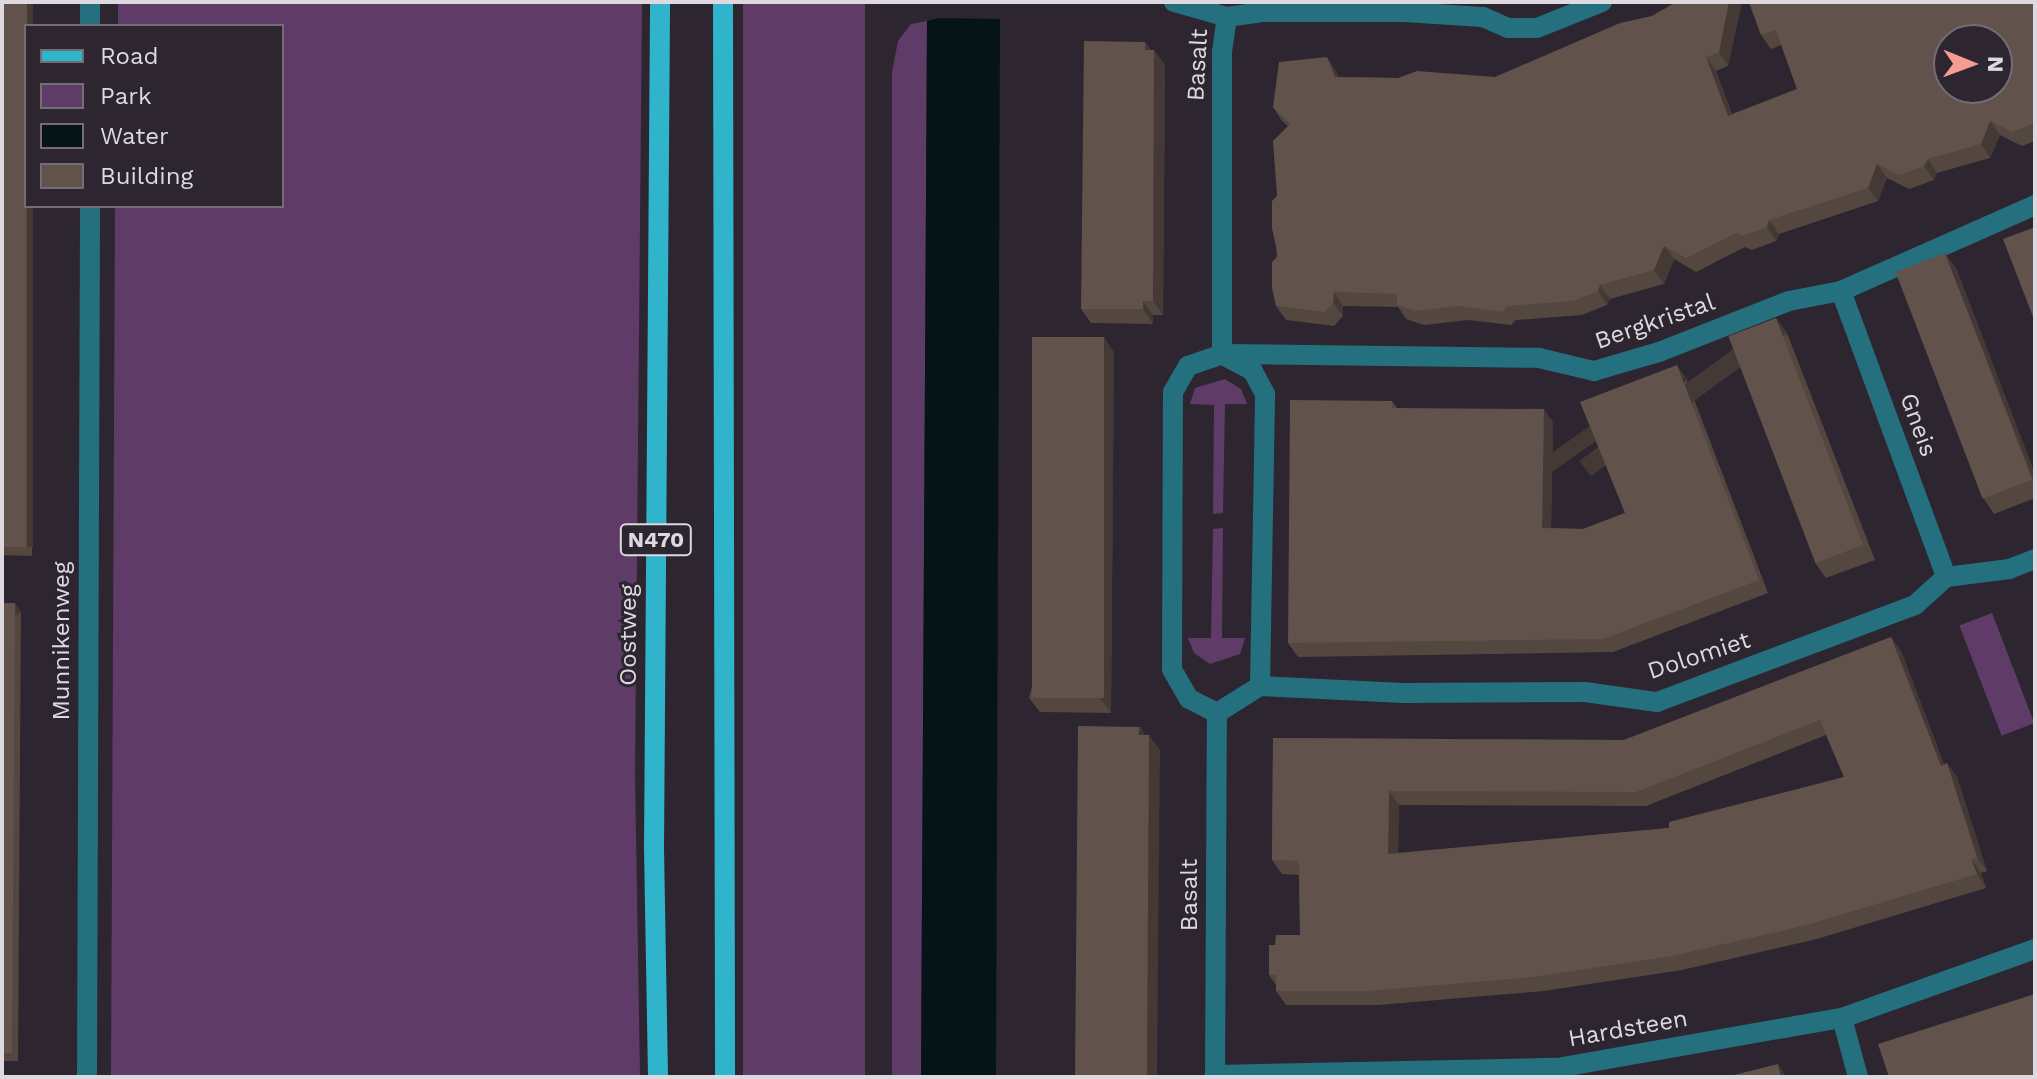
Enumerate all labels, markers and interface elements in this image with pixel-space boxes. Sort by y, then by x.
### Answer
legend [24,24,284,208]
north arrow [1933,24,2013,104]
street label: Basalt [1182,28,1214,102]
text: Road [100,42,159,70]
text: N [1983,56,2008,73]
text: Park [100,82,152,110]
text: Water [100,122,169,150]
text: Building [100,162,193,190]
street label: Bergkristal [1591,288,1719,356]
street label: Gneis [1893,389,1943,461]
road number: N470 [618,522,694,558]
street label: Munnikenweg [48,561,76,721]
street label: Oostweg [615,584,643,686]
street label: Dolomiet [1644,626,1754,686]
street label: Basalt [1176,859,1204,931]
street label: Hardsteen [1566,1004,1690,1054]

